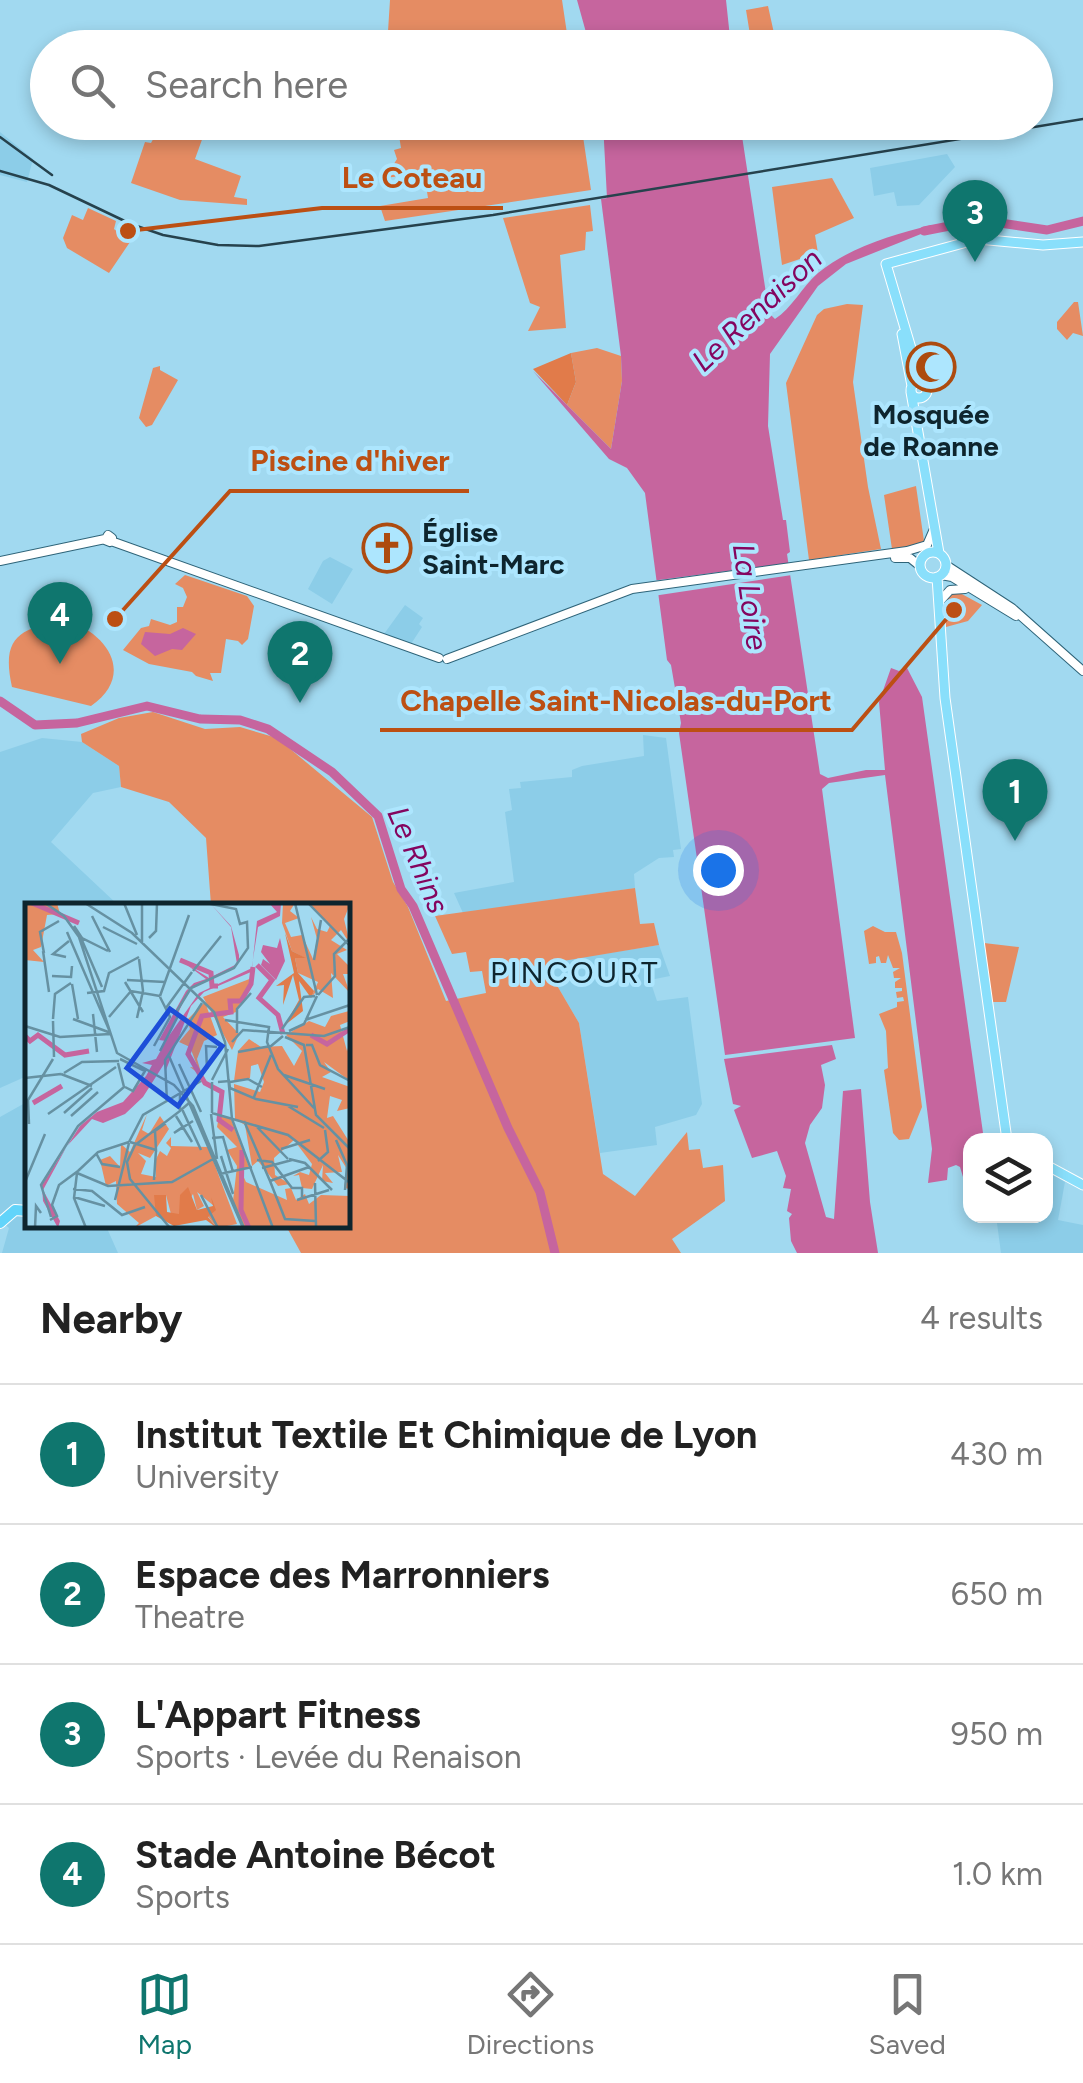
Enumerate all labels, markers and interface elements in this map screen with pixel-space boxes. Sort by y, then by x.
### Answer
search box [30,30,1053,140]
icon: search [65,58,120,113]
text: Search here [145,62,348,108]
callout: Le Coteau [322,148,503,208]
text: Le Coteau [342,159,482,196]
pin: 3 [942,180,1008,262]
water label: Le Renaison [684,240,829,379]
mosque icon: Mosquée de Roanne [905,341,957,393]
place label: Mosquée de Roanne [863,397,999,463]
callout: Piscine d'hiver [230,431,469,491]
text: Piscine d'hiver [250,442,450,479]
place label: Église Saint-Marc [422,515,565,581]
church icon: Église Saint-Marc [361,522,413,574]
water label: La Loire [725,541,776,653]
pin: 4 [28,582,92,664]
pin: 2 [268,620,332,703]
callout: Chapelle Saint-Nicolas-du-Port [380,670,852,730]
text: Chapelle Saint-Nicolas-du-Port [400,682,832,719]
pin: 1 [982,758,1048,841]
water label: Le Rhins [379,801,458,919]
your location [693,845,744,896]
inset map [25,903,350,1228]
district label: PINCOURT [490,954,660,991]
map controls [963,1133,1053,1223]
button: layers [963,1133,1053,1223]
text: Nearby [40,1293,182,1344]
text: 4 results [920,1299,1043,1337]
text: Institut Textile Et Chimique de Lyon [135,1412,757,1458]
text: 1 [66,1435,79,1473]
text: 430 m [950,1435,1043,1473]
text: University [135,1458,279,1496]
text: Espace des Marronniers [135,1552,549,1598]
text: 2 [63,1575,82,1613]
text: 650 m [951,1575,1043,1613]
text: Theatre [135,1598,245,1636]
text: L'Appart Fitness [135,1692,421,1738]
text: 3 [64,1715,81,1753]
text: 950 m [951,1715,1043,1753]
text: Sports · Levée du Renaison [135,1738,522,1776]
text: Stade Antoine Bécot [135,1832,496,1878]
text: 4 [62,1855,83,1893]
text: 1.0 km [952,1855,1043,1893]
text: Sports [135,1878,230,1916]
tab: Map [137,1967,192,2061]
tab: Directions [467,1967,594,2061]
tab: Saved [869,1967,946,2061]

